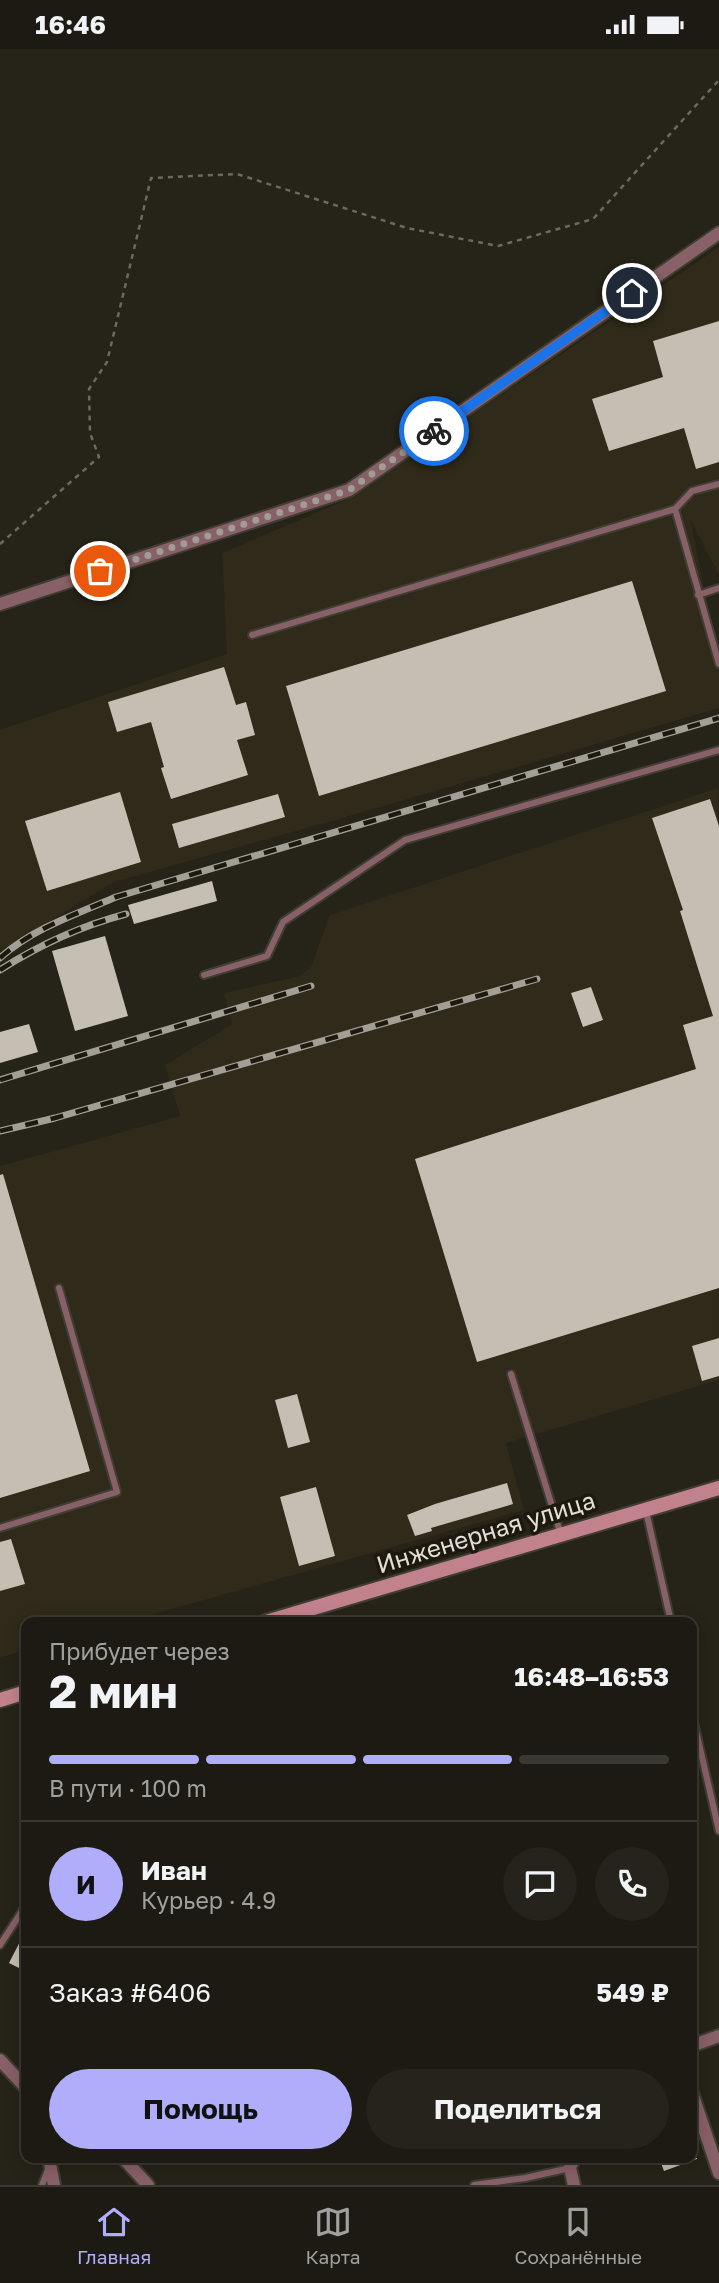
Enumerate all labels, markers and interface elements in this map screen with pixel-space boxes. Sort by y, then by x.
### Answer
text: 16:46 [35,9,106,40]
pin [602,263,662,323]
icon: home [613,274,651,312]
courier [399,396,469,466]
icon: bike [415,412,453,450]
pin [70,541,130,601]
icon: bag [81,552,119,590]
street label: Инженерная улица [373,1485,598,1579]
text: Прибудет через [49,1637,230,1665]
text: 16:48–16:53 [514,1661,669,1692]
text: 2 мин [49,1663,178,1718]
text: В пути · 100 m [49,1774,207,1802]
button: chat [503,1847,577,1921]
button: phone [595,1847,669,1921]
text: Иван [141,1855,207,1886]
text: И [76,1869,96,1900]
text: Курьер · 4.9 [141,1886,276,1914]
text: Заказ #6406 [49,1977,211,2008]
text: 549 ₽ [596,1977,669,2008]
button: Помощь [49,2069,352,2149]
button: Поделиться [366,2069,669,2149]
tab: Главная [77,2203,151,2268]
tab: Карта [305,2203,360,2268]
tab: Сохранённые [514,2203,642,2268]

